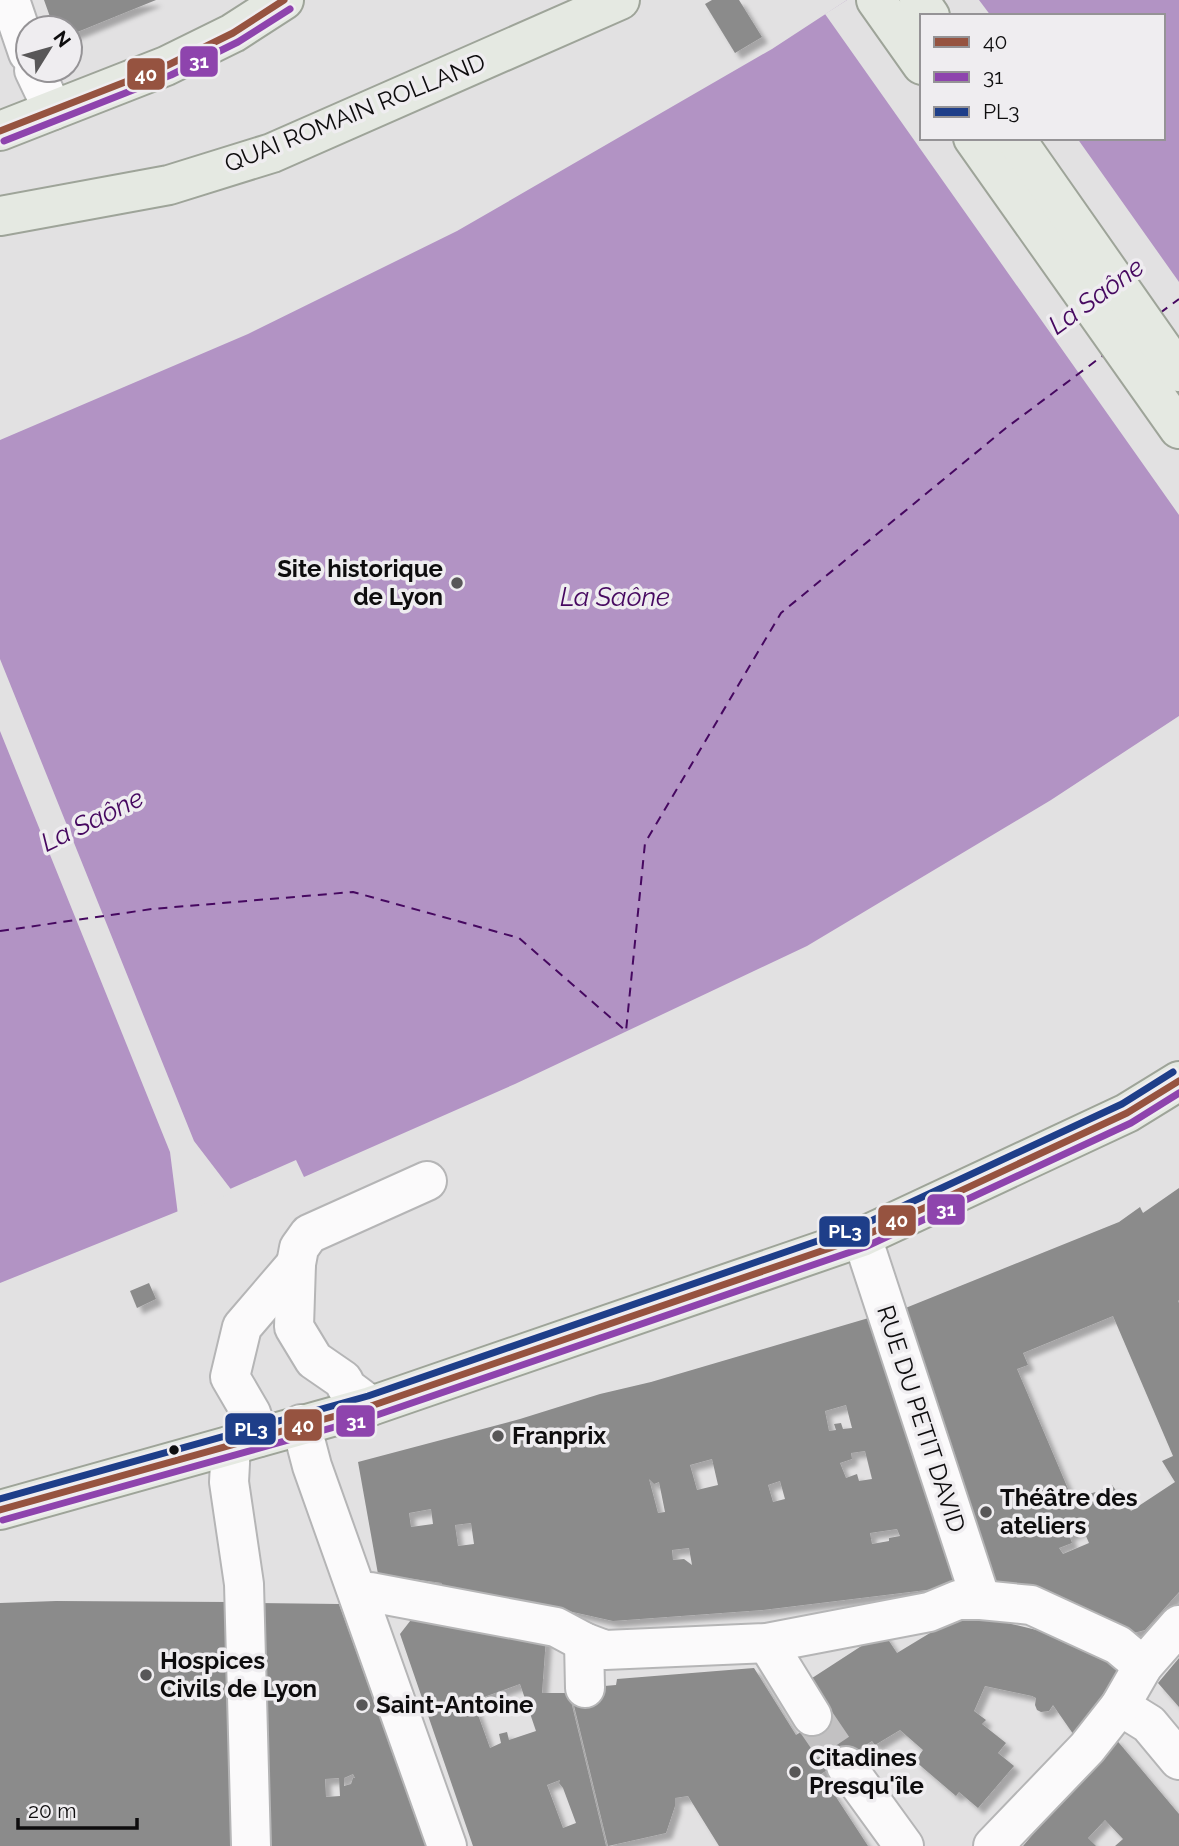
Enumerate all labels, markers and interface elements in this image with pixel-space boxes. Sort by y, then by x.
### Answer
north arrow [14,14,84,84]
legend [920,14,1165,140]
text: N [49,26,76,51]
text: 40 [983,29,1007,54]
line badge: 31 [179,45,219,78]
street label: QUAI ROMAIN ROLLAND [220,47,490,178]
text: 31 [189,50,209,72]
line badge: 40 [126,57,166,91]
text: 40 [135,63,157,85]
text: 31 [983,64,1003,89]
text: PL3 [983,99,1020,124]
water label: La Saône [1043,251,1149,340]
place label: Site historique de Lyon [277,554,443,611]
marker: Site historique de Lyon [449,575,465,591]
water label: La Saône [560,582,670,612]
water label: La Saône [36,782,148,858]
line badge: 31 [926,1193,966,1226]
text: 31 [936,1198,956,1220]
line badge: 40 [877,1204,917,1237]
text: 40 [886,1209,908,1231]
line badge: PL3 [818,1215,871,1248]
text: PL3 [828,1220,862,1242]
street label: RUE DU PETIT DAVID [871,1302,972,1536]
line badge: 31 [335,1404,376,1438]
line badge: 40 [283,1408,323,1442]
text: 31 [346,1410,366,1432]
line badge: PL3 [224,1412,277,1446]
text: 40 [292,1414,314,1436]
text: PL3 [234,1418,268,1440]
place label: Franprix [512,1421,606,1450]
marker: Franprix [490,1428,506,1444]
unlabelled marker [167,1443,181,1457]
place label: Théâtre des ateliers [1000,1483,1138,1540]
marker: Théâtre des ateliers [978,1504,994,1520]
place label: Hospices Civils de Lyon [160,1646,317,1703]
marker: Hospices Civils de Lyon [138,1667,154,1683]
place label: Saint-Antoine [376,1690,533,1719]
marker: Saint-Antoine [354,1697,370,1713]
place label: Citadines Presqu'île [809,1743,924,1800]
marker: Citadines Presqu'île [787,1764,803,1780]
scale bar [18,1786,136,1830]
text: 20 m [28,1798,76,1823]

